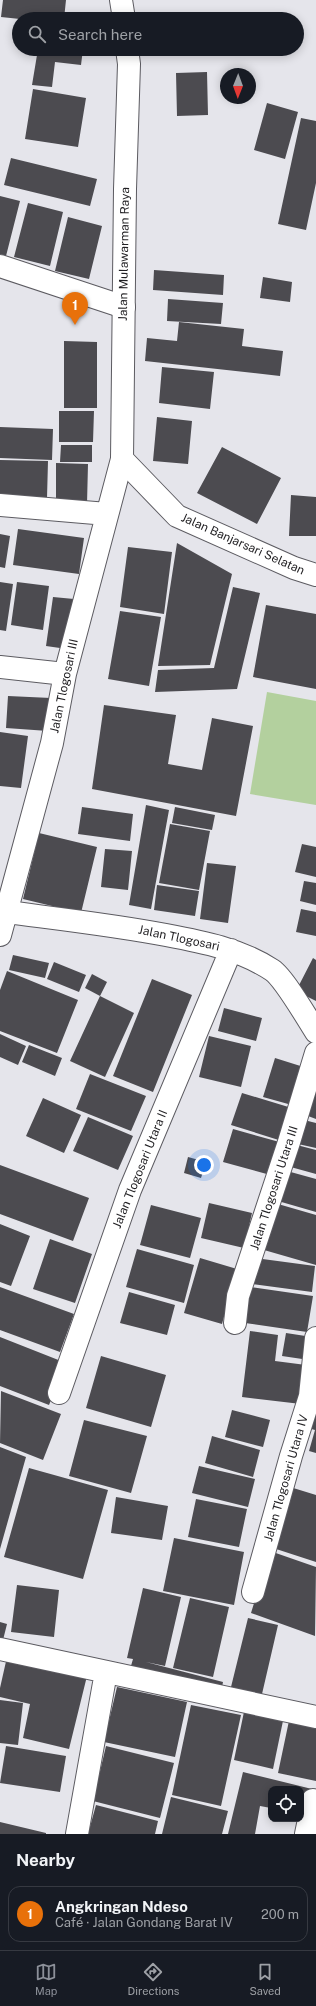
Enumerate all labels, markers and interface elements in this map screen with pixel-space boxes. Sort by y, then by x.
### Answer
search box [12,12,304,56]
icon: search [26,23,48,45]
text: Search here [58,26,142,43]
north arrow [220,68,256,104]
street label: Jalan Mulawarman Raya [116,187,132,321]
pin: 1 [62,292,88,325]
street label: Jalan Banjarsari Selatan [179,510,307,578]
street label: Jalan Tlogosari III [47,638,81,734]
street label: Jalan Tlogosari [137,923,221,953]
street label: Jalan Tlogosari Utara II [110,1108,170,1230]
street label: Jalan Tlogosari Utara III [247,1124,301,1252]
your location [194,1155,214,1175]
street label: Jalan Tlogosari Utara IV [261,1413,311,1543]
map controls [268,1786,304,1822]
button: locate [268,1786,304,1822]
text: Nearby [16,1850,75,1870]
text: Angkringan Ndeso [55,1898,188,1915]
text: 1 [27,1907,33,1922]
text: 200 m [261,1907,299,1922]
text: Café · Jalan Gondang Barat IV [55,1915,233,1930]
tab: Map [35,1961,57,1997]
tab: Directions [128,1961,179,1997]
tab: Saved [249,1961,281,1997]

